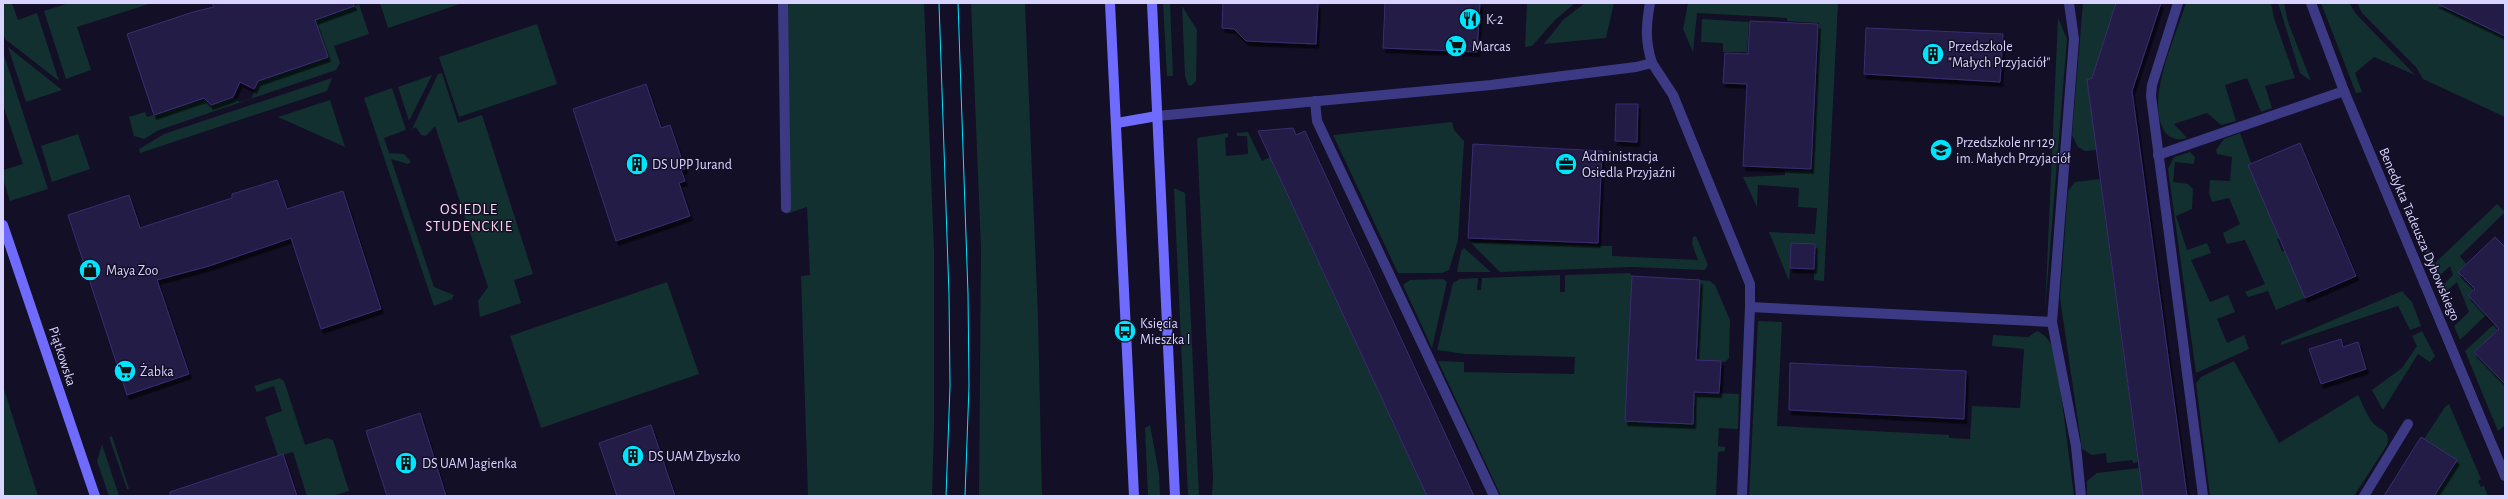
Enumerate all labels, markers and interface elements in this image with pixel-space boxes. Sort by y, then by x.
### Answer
restaurant icon: K-2 [1457,6,1483,32]
place label: K-2 [1486,13,1504,27]
supermarket icon: Marcas [1443,33,1469,59]
place label: Marcas [1472,40,1511,54]
place label: Przedszkole "Małych Przyjaciół" [1948,40,2050,70]
building icon: Przedszkole "Małych Przyjaciół" [1920,41,1946,67]
place label: Przedszkole nr 129 im. Małych Przyjaciół [1956,136,2071,166]
school or university icon: Przedszkole nr 129 im. Małych Przyjaciół [1928,137,1954,163]
street label: Benedykta Tadeusza Dybowskiego [2376,146,2462,323]
place label: Administracja Osiedla Przyjaźni [1582,150,1675,180]
building icon: DS UPP Jurand [624,151,650,177]
office icon: Administracja Osiedla Przyjaźni [1553,151,1579,177]
place label: DS UPP Jurand [652,158,732,172]
district label: OSIEDLE STUDENCKIE [425,202,513,234]
shop icon: Maya Zoo [77,257,103,283]
place label: Maya Zoo [106,264,159,278]
place label: Księcia Mieszka I [1140,317,1190,347]
bus stop icon: Księcia Mieszka I [1112,318,1138,344]
street label: Piątkowska [46,325,78,388]
supermarket icon: Żabka [112,358,138,384]
place label: Żabka [140,362,174,379]
building icon: DS UAM Zbyszko [620,443,646,469]
building icon: DS UAM Jagienka [393,450,419,476]
place label: DS UAM Zbyszko [648,450,740,464]
place label: DS UAM Jagienka [422,457,517,471]

